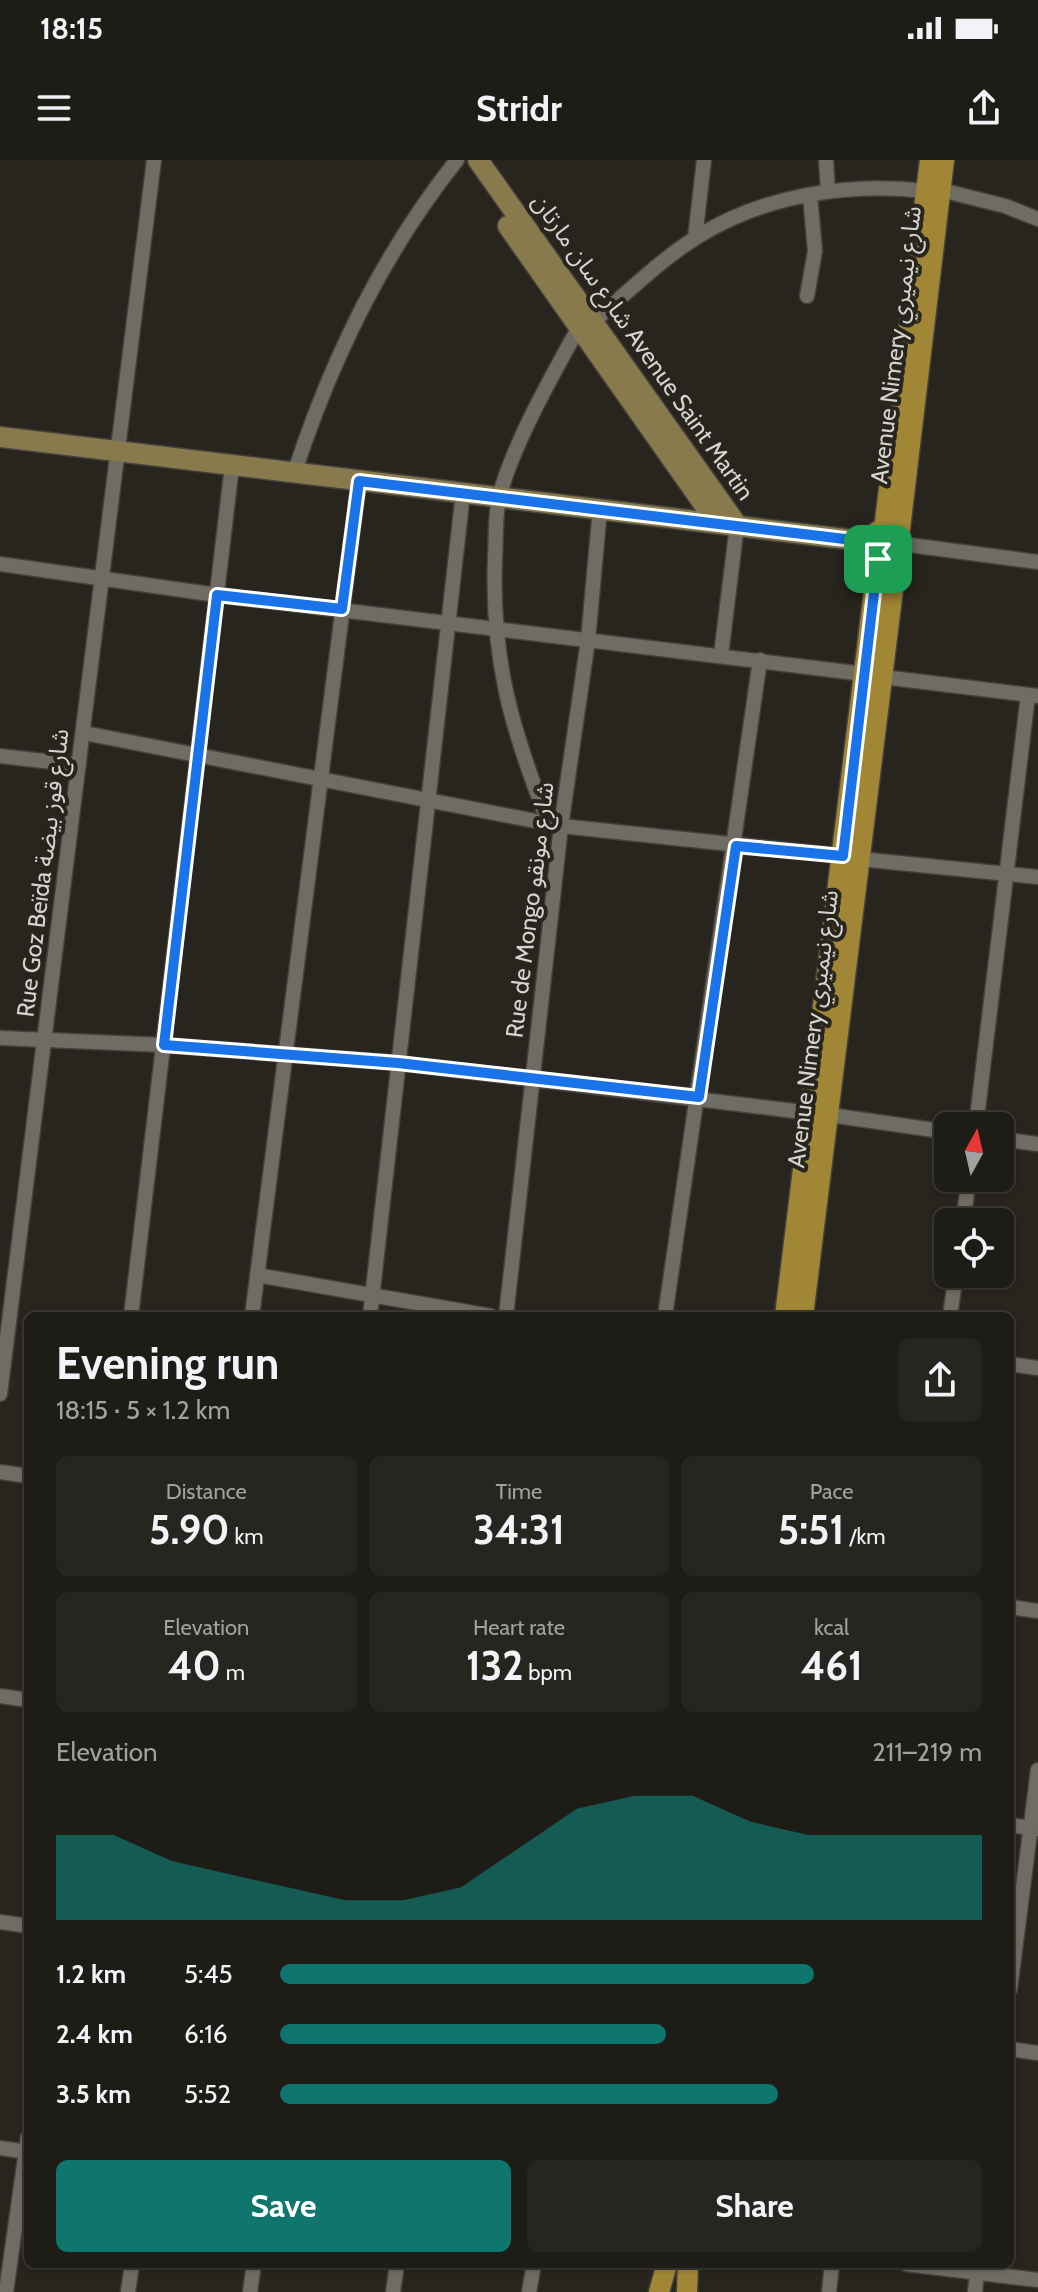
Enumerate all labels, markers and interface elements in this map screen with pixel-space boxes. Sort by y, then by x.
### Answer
text: 18:15 [40,10,103,47]
icon: menu [32,86,76,130]
text: Stridr [476,86,562,130]
icon: share [962,86,1006,130]
street label: شارع سان مارتان Avenue Saint Martin [524,188,761,507]
street label: Avenue Nimery شارع نيميري [864,204,931,486]
pin [844,525,912,593]
icon: arrive [856,537,900,581]
street label: Rue Goz Beïda شارع قوز بيضة [10,727,78,1019]
street label: Rue de Mongo شارع مونقو [499,780,563,1040]
street label: Avenue Nimery شارع نيميري [781,888,848,1170]
north arrow [934,1112,1014,1192]
map controls [934,1112,1014,1288]
button: locate [934,1208,1014,1288]
text: Evening run [56,1337,279,1390]
button: share [898,1338,982,1422]
text: 18:15 · 5 × 1.2 km [56,1394,230,1426]
text: Distance [166,1478,247,1505]
text: Time [496,1478,542,1505]
text: Pace [810,1478,854,1505]
text: 5.90 [149,1505,230,1554]
text: 34:31 [473,1505,565,1554]
text: 5:51 [778,1505,844,1554]
text: km [230,1523,264,1550]
text: /km [844,1523,886,1550]
text: Elevation [163,1614,249,1641]
text: Heart rate [473,1614,565,1641]
text: kcal [814,1614,849,1641]
text: 40 [168,1641,221,1690]
text: 132 [466,1641,523,1690]
text: 461 [801,1641,863,1690]
text: m [221,1659,245,1686]
text: bpm [523,1659,572,1686]
text: Elevation [56,1736,158,1768]
text: 211–219 m [872,1736,982,1768]
text: 1.2 km [56,1958,126,1990]
text: 5:45 [184,1958,233,1990]
text: 2.4 km [56,2018,133,2050]
text: 6:16 [184,2018,227,2050]
text: 3.5 km [56,2078,131,2110]
text: 5:52 [184,2078,231,2110]
button: Save [56,2160,511,2252]
button: Share [527,2160,982,2252]

